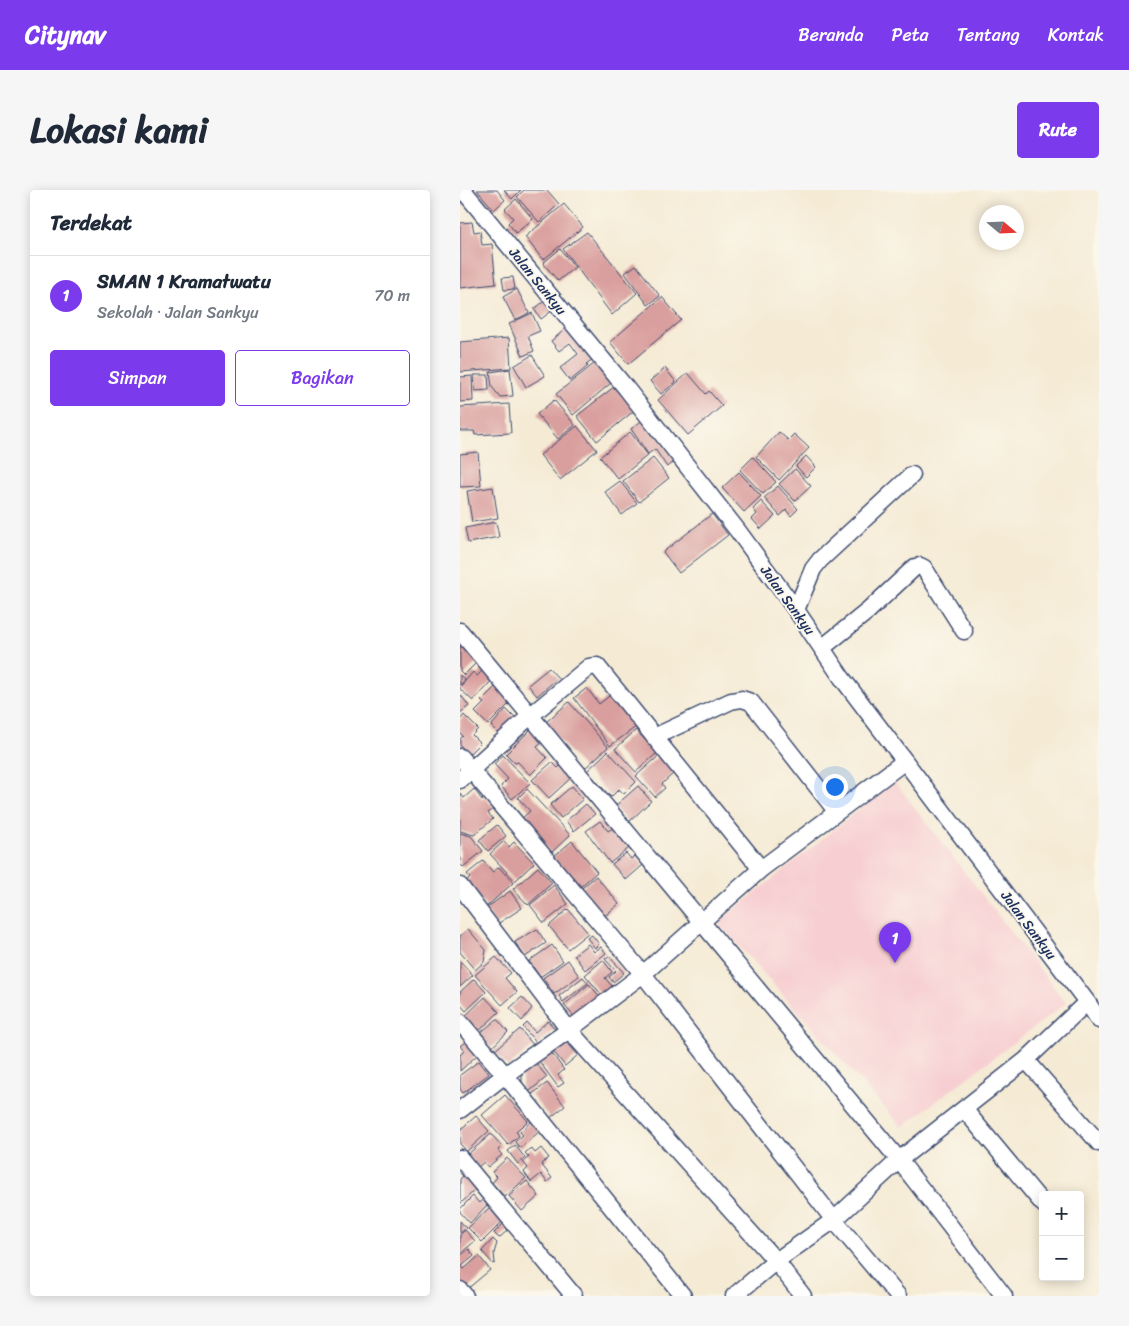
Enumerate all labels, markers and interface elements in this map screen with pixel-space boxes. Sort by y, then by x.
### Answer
text: Citynav [25,14,106,56]
text: Beranda [798,19,864,51]
text: Peta [892,19,929,51]
text: Tentang [957,19,1020,51]
text: Kontak [1048,19,1104,51]
text: Lokasi kami [30,99,208,161]
button: Rute [1017,102,1099,158]
text: Terdekat [50,204,132,242]
north arrow [979,205,1024,250]
street label: Jalan Sankyu [502,241,573,321]
text: SMAN 1 Kramatwatu [97,265,271,298]
text: 1 [63,281,69,310]
text: 70 m [374,281,410,310]
text: Sekolah · Jalan Sankyu [97,298,259,327]
button: Simpan [50,350,225,406]
button: Bagikan [235,350,410,406]
street label: Jalan Sankyu [753,559,822,641]
your location [822,774,848,800]
street label: Jalan Sankyu [994,884,1063,966]
pin: 1 [879,922,911,963]
map controls [1039,1191,1084,1281]
button: + [1039,1191,1084,1236]
button: − [1039,1236,1084,1281]

